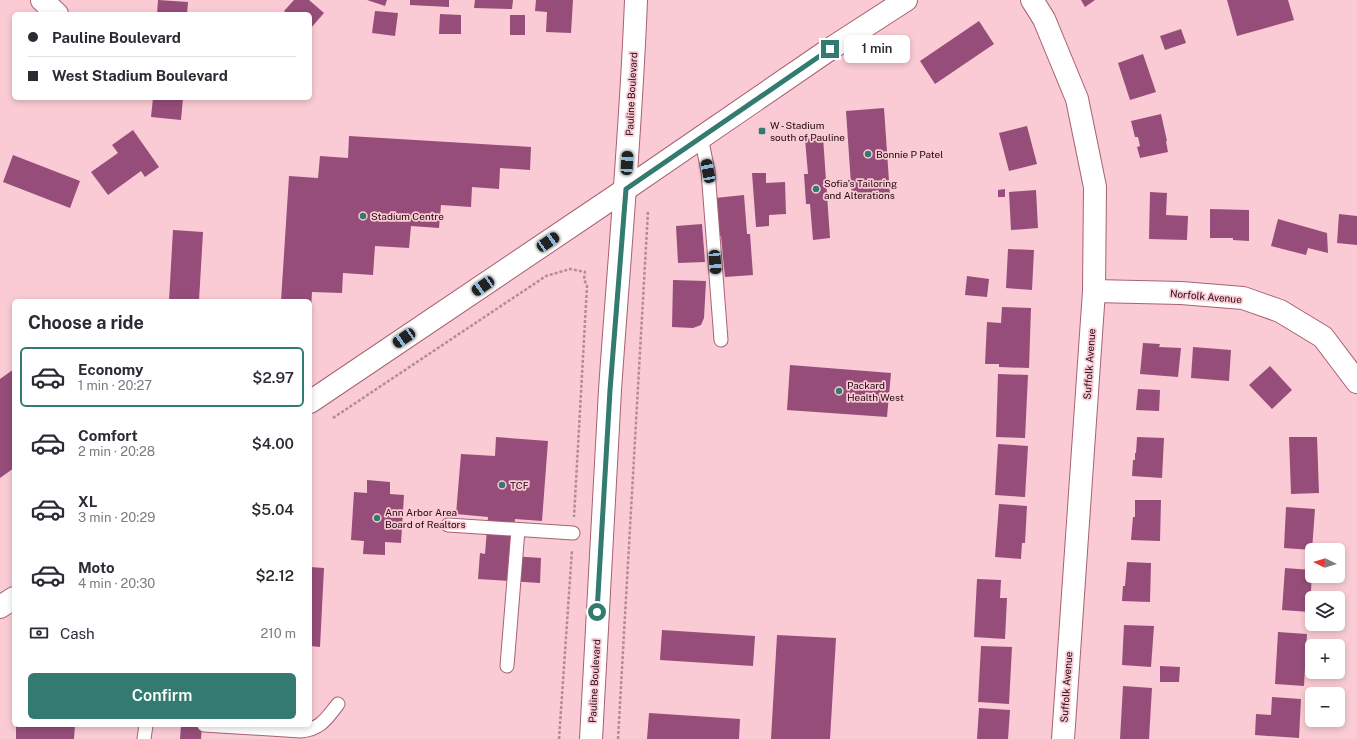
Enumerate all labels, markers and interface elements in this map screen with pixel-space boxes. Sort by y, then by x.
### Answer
text: Pauline Boulevard [52,29,181,46]
callout: 1 min [844,35,910,63]
route end [821,40,839,58]
text: 1 min [862,41,892,56]
street label: Pauline Boulevard [623,52,639,136]
text: West Stadium Boulevard [52,67,228,84]
place label: W - Stadium south of Pauline [770,119,845,143]
marker: W - Stadium south of Pauline [757,126,767,136]
place label: Bonnie P Patel [876,148,943,160]
marker: Bonnie P Patel [863,149,873,159]
car [620,151,634,175]
car [700,158,716,184]
place label: Sofia’s Tailoring and Alterations [824,177,897,201]
marker: Sofia’s Tailoring and Alterations [811,184,821,194]
place label: Stadium Centre [371,210,444,222]
marker: Stadium Centre [358,211,368,221]
car [535,230,561,254]
car [708,250,722,274]
car [470,274,496,298]
street label: Norfolk Avenue [1170,287,1243,305]
text: Choose a ride [28,312,144,333]
car [391,326,417,350]
street label: Suffolk Avenue [1081,328,1097,400]
icon: car [30,359,66,395]
text: Economy [78,361,143,378]
text: $2.97 [252,369,294,386]
text: 1 min · 20:27 [78,378,152,393]
place label: Packard Health West [847,379,904,403]
marker: Packard Health West [834,386,844,396]
icon: car [30,425,66,461]
text: Comfort [78,427,138,444]
text: $4.00 [252,435,294,452]
text: 2 min · 20:28 [78,444,155,459]
place label: TCF [510,479,529,491]
marker: TCF [497,480,507,490]
icon: car [30,491,66,527]
text: XL [78,493,97,510]
text: $5.04 [251,501,294,518]
place label: Ann Arbor Area Board of Realtors [385,506,466,530]
text: 3 min · 20:29 [78,510,155,525]
marker: Ann Arbor Area Board of Realtors [372,513,382,523]
north arrow [1305,543,1345,583]
map controls [1305,543,1345,727]
icon: car [30,557,66,593]
text: Moto [78,559,115,576]
text: $2.12 [255,567,294,584]
text: 4 min · 20:30 [78,576,155,591]
button: layers [1305,591,1345,631]
route start [588,603,606,621]
icon: cash [28,622,50,644]
text: Cash [60,625,95,642]
text: 210 m [261,626,296,641]
street label: Pauline Boulevard [586,639,602,723]
button: + [1305,639,1345,679]
street label: Suffolk Avenue [1058,651,1074,723]
button: Confirm [28,673,296,719]
button: − [1305,687,1345,727]

